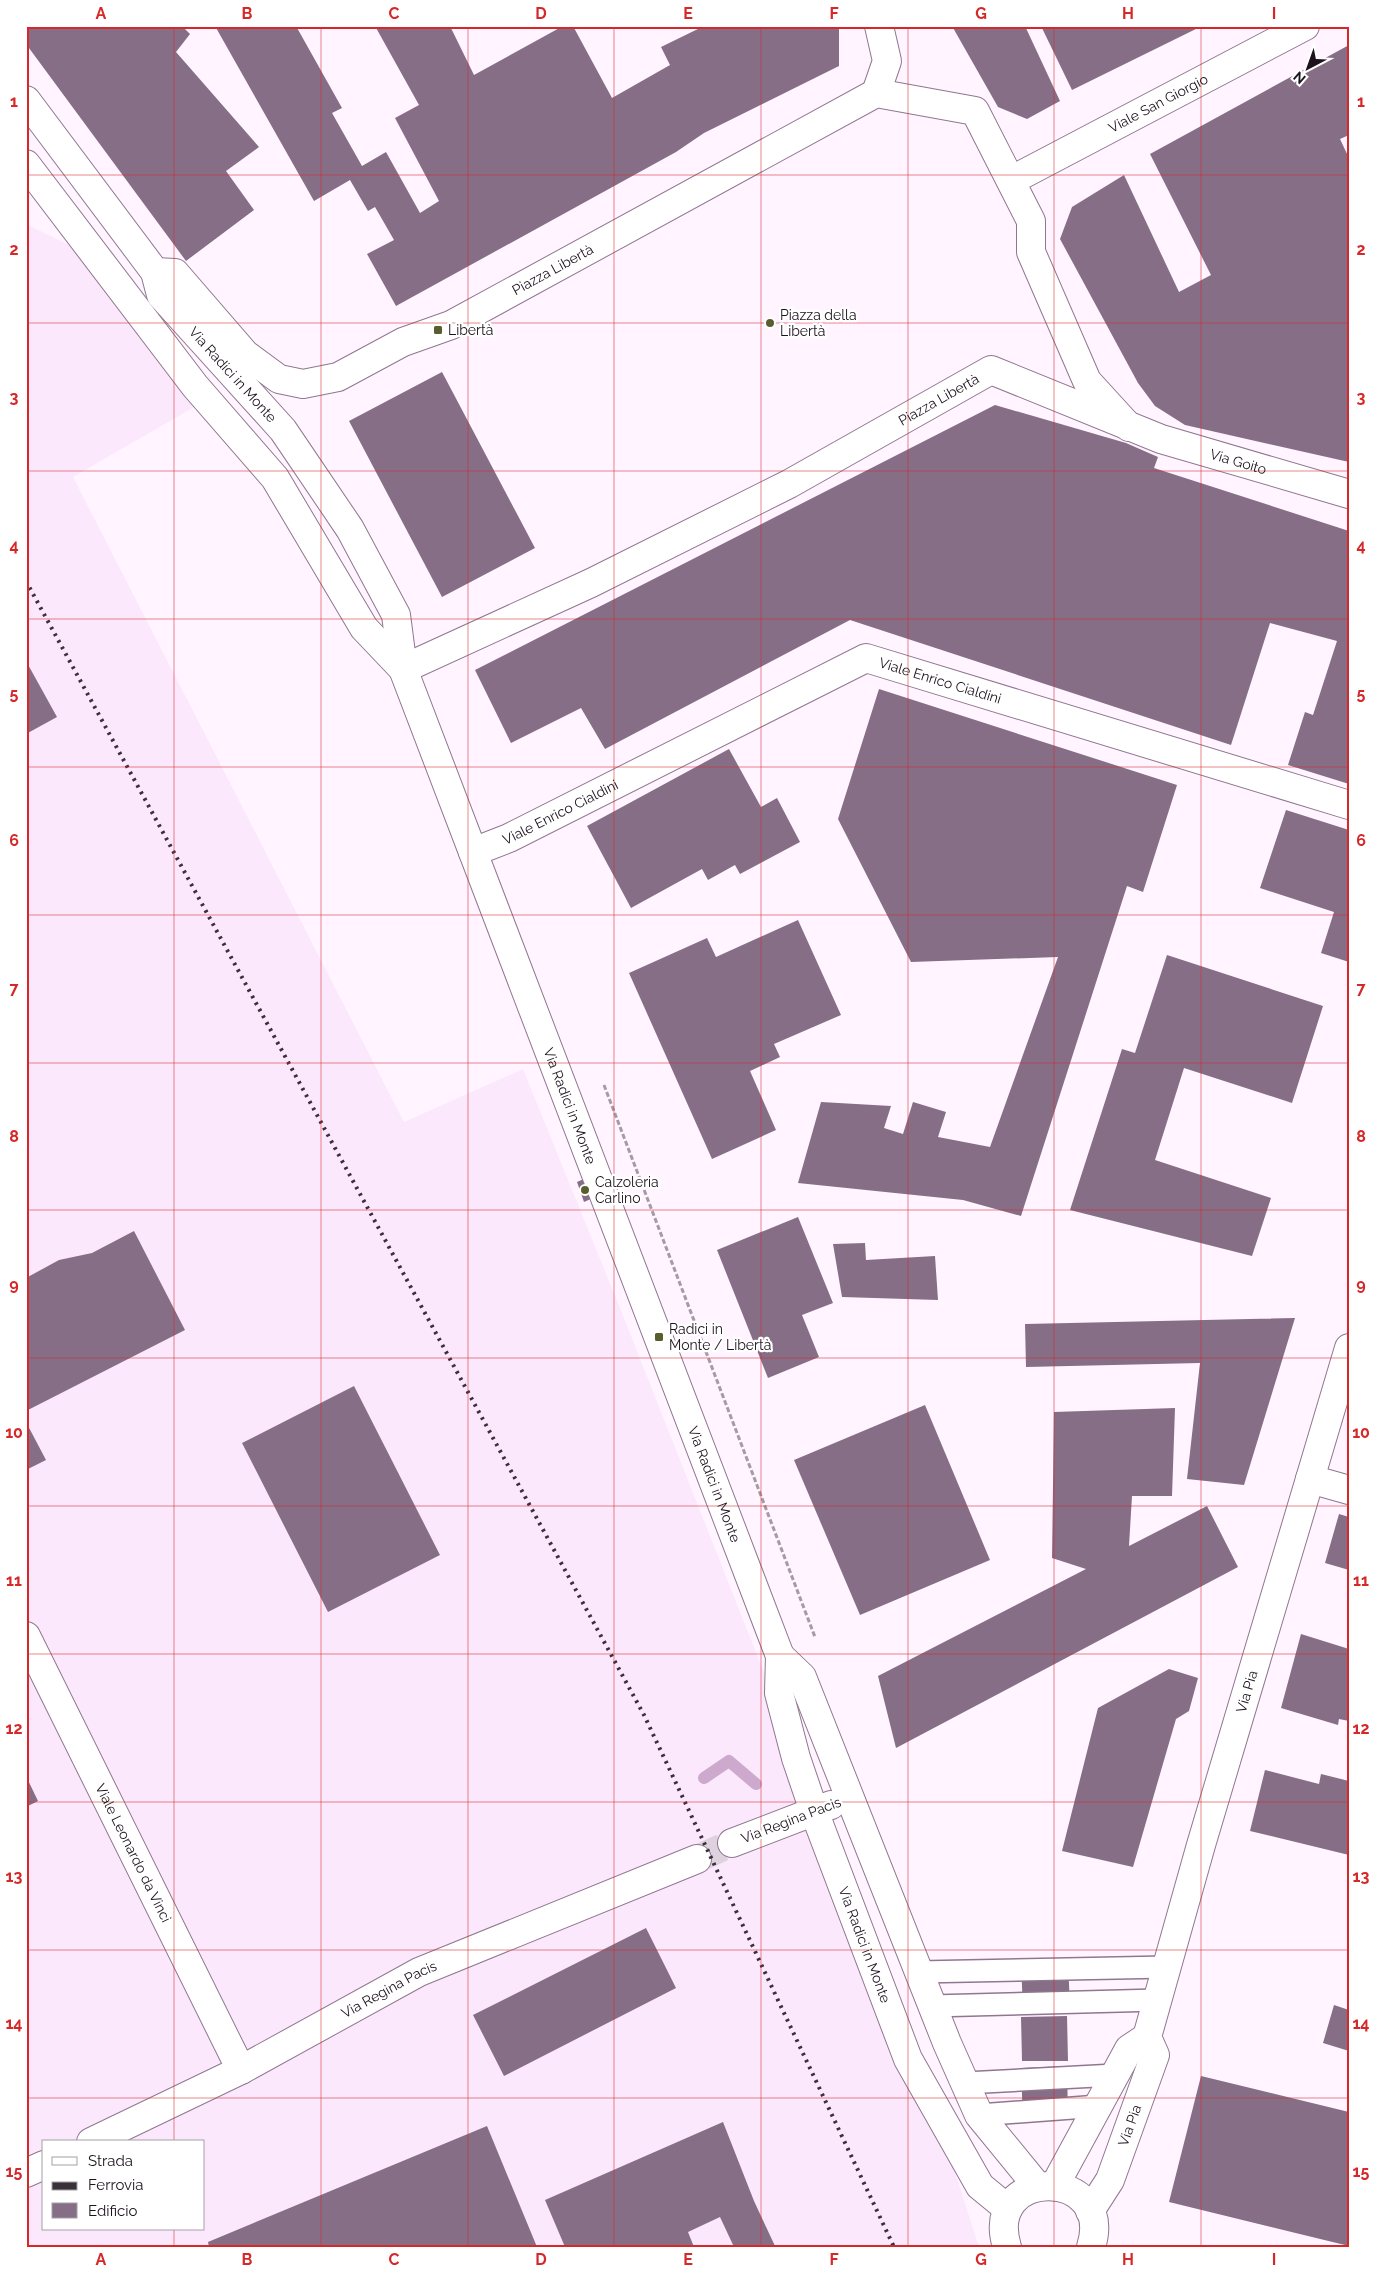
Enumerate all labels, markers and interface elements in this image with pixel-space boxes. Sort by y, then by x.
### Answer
text: A [96,4,107,23]
text: B [242,4,253,23]
text: C [389,4,400,23]
text: D [535,4,547,23]
text: E [683,4,693,23]
text: F [829,4,839,23]
text: G [975,4,987,23]
text: H [1122,4,1134,23]
text: I [1272,4,1276,23]
north arrow [1282,42,1332,92]
text: N [1290,68,1309,87]
street label: Viale San Giorgio [1106,71,1210,136]
text: 1 [10,92,18,111]
text: 1 [1357,92,1365,111]
text: 2 [9,240,19,259]
text: 2 [1356,240,1366,259]
street label: Piazza Libertà [509,241,596,298]
place label: Piazza della Libertà [780,307,857,339]
marker: Piazza della Libertà [764,317,776,329]
place label: Libertà [448,322,493,338]
street label: Via Radici in Monte [186,324,280,425]
marker: Libertà [432,324,444,336]
street label: Piazza Libertà [896,370,982,429]
text: 3 [10,388,19,407]
text: 3 [1357,388,1366,407]
street label: Via Goito [1208,446,1268,477]
text: 4 [9,536,19,555]
text: 4 [1356,536,1366,555]
street label: Viale Enrico Cialdini [877,654,1003,707]
text: 5 [10,684,19,703]
text: 5 [1357,684,1366,703]
street label: Viale Enrico Cialdini [500,776,621,848]
text: 6 [9,831,19,850]
text: 6 [1356,831,1366,850]
text: 7 [10,979,19,998]
text: 7 [1357,979,1366,998]
street label: Via Radici in Monte [541,1046,599,1166]
text: 8 [9,1127,19,1146]
text: 8 [1356,1127,1366,1146]
place label: Calzoleria Carlino [595,1174,659,1206]
marker: Calzoleria Carlino [579,1184,591,1196]
text: 9 [9,1275,19,1294]
text: 9 [1356,1275,1366,1294]
place label: Radici in Monte / Libertà [669,1321,771,1353]
marker: Radici in Monte / Libertà [653,1331,665,1343]
text: 10 [5,1423,23,1442]
text: 10 [1352,1423,1370,1442]
street label: Via Radici in Monte [685,1424,744,1545]
text: 11 [6,1571,22,1590]
text: 11 [1353,1571,1369,1590]
street label: Via Pia [1233,1669,1261,1715]
text: 12 [6,1719,22,1738]
text: 12 [1353,1719,1369,1738]
street label: Viale Leonardo da Vinci [92,1781,174,1925]
street label: Via Regina Pacis [739,1794,843,1846]
text: 13 [6,1867,22,1886]
text: 13 [1353,1867,1369,1886]
street label: Via Radici in Monte [835,1884,894,2005]
street label: Via Regina Pacis [338,1958,439,2021]
text: 14 [5,2014,23,2033]
text: 14 [1352,2014,1370,2033]
street label: Via Pia [1115,2102,1145,2148]
legend [42,2140,205,2230]
text: Strada [88,2152,133,2170]
text: 15 [6,2162,23,2181]
text: 15 [1353,2162,1370,2181]
text: Ferrovia [88,2176,144,2194]
text: Edificio [88,2202,138,2220]
text: A [96,2250,107,2269]
text: B [242,2250,253,2269]
text: C [389,2250,400,2269]
text: D [535,2250,547,2269]
text: E [683,2250,693,2269]
text: F [829,2250,839,2269]
text: G [975,2250,987,2269]
text: H [1122,2250,1134,2269]
text: I [1272,2250,1276,2269]

